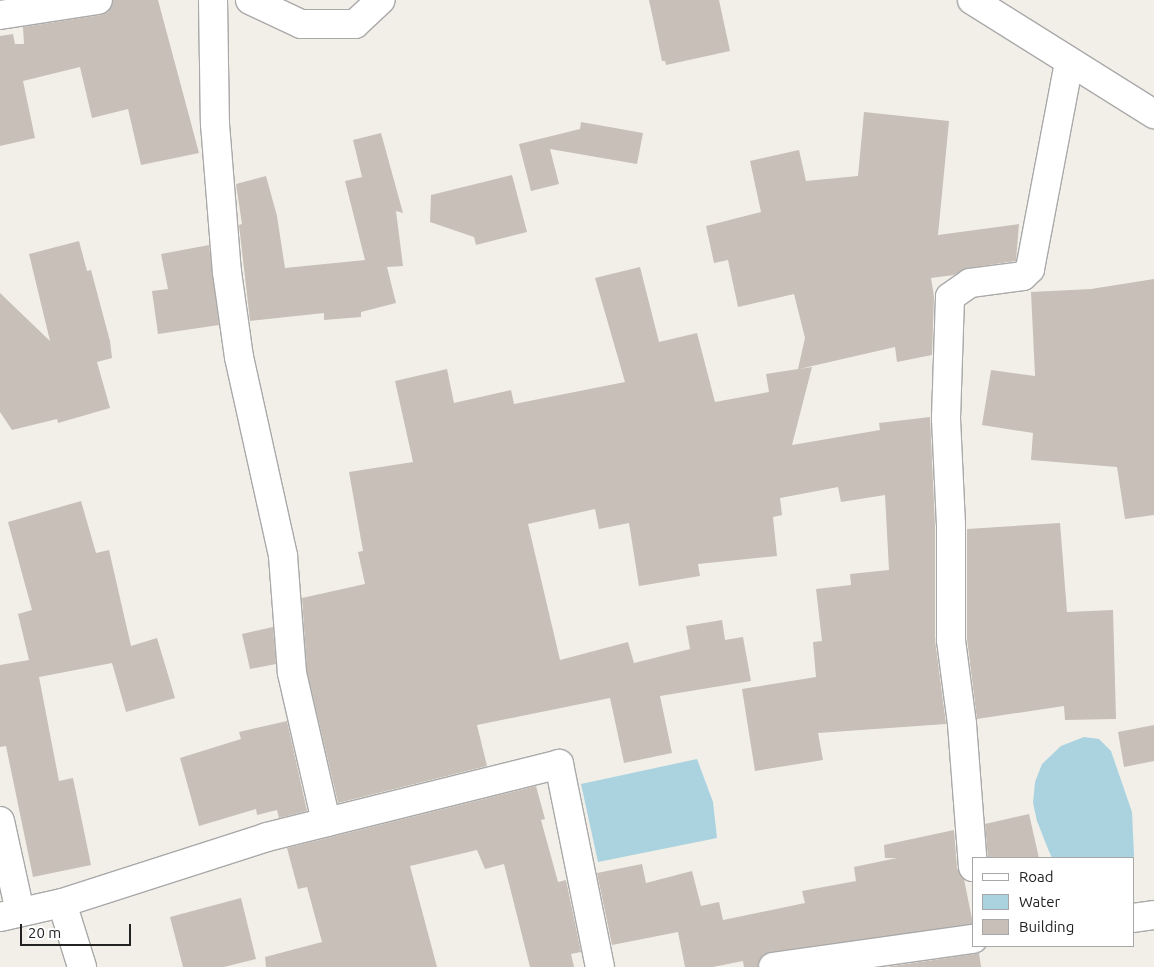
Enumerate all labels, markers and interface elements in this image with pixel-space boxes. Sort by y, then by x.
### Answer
legend [972,857,1134,947]
text: Road [1019,868,1054,885]
text: Water [1019,893,1060,910]
scale bar [22,914,134,946]
text: Building [1019,918,1074,935]
text: 20 m [28,924,61,941]

